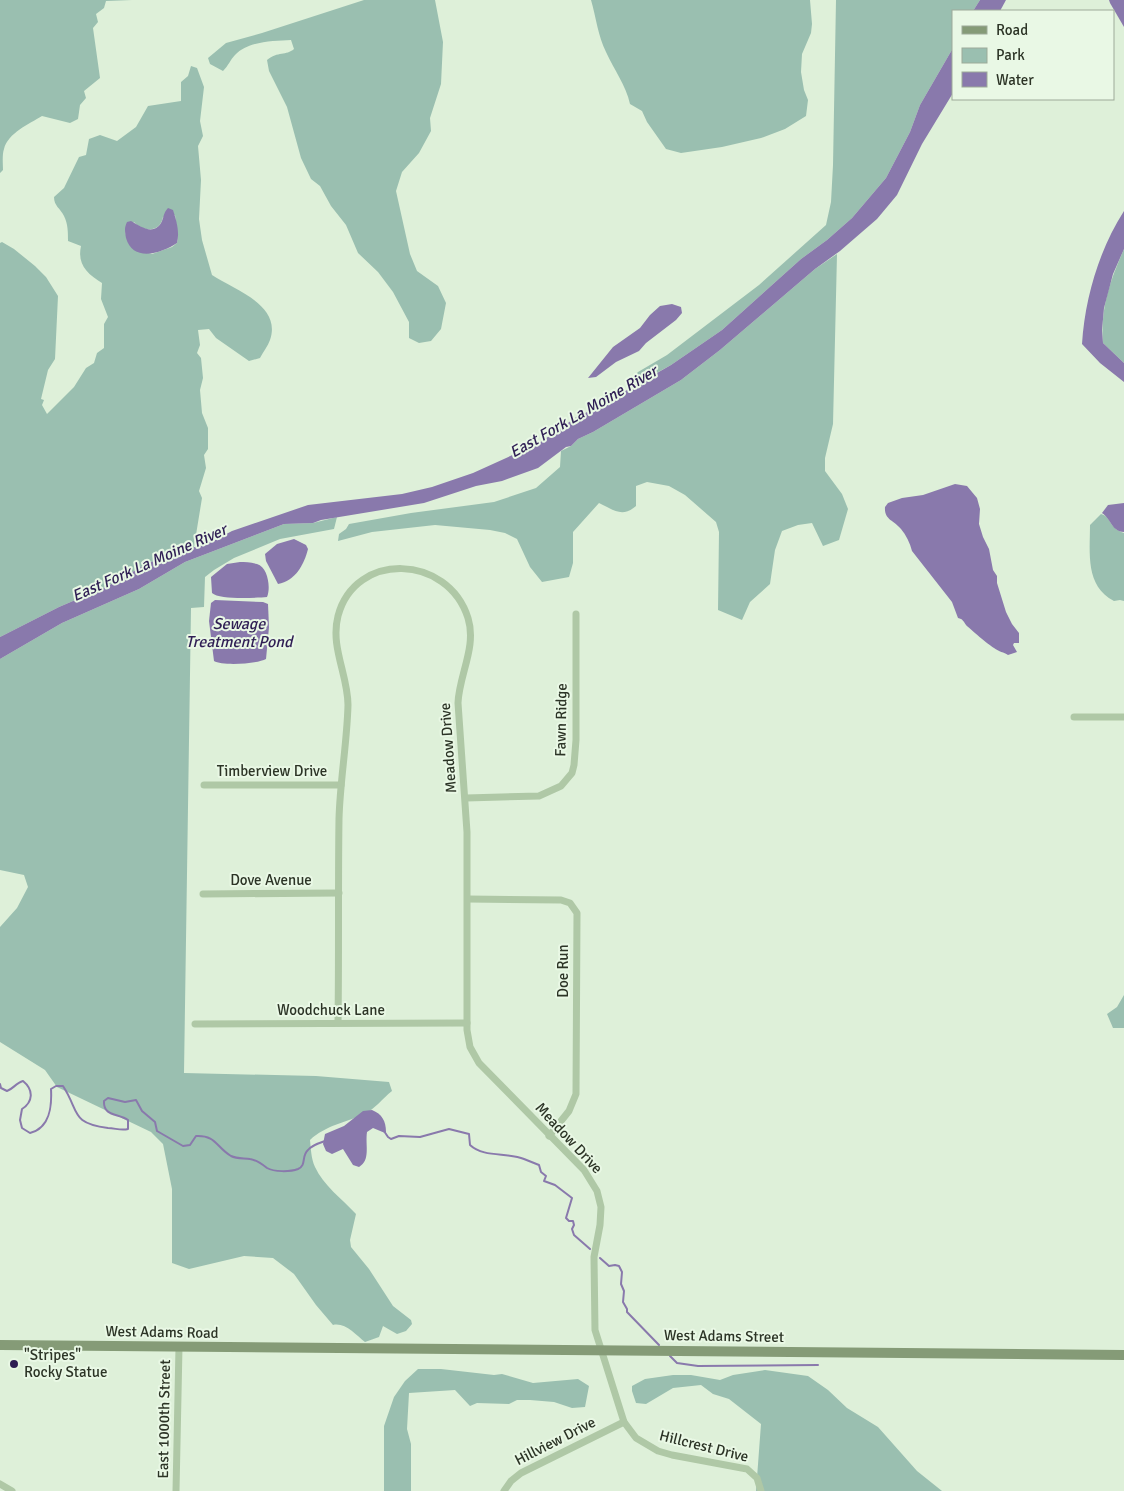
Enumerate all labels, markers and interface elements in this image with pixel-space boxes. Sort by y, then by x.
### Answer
legend [952,10,1114,100]
text: Road [996,21,1028,39]
text: Park [996,46,1025,64]
text: Water [996,71,1034,89]
water label: East Fork La Moine River [506,360,663,462]
water label: East Fork La Moine River [69,519,232,606]
water label: Sewage Treatment Pond [185,614,295,652]
street label: Fawn Ridge [551,683,571,757]
street label: Meadow Drive [436,702,460,794]
street label: Timberview Drive [217,762,327,780]
street label: Dove Avenue [230,871,312,889]
street label: Doe Run [554,944,572,998]
street label: Woodchuck Lane [277,1001,385,1019]
street label: Meadow Drive [532,1099,606,1177]
street label: West Adams Road [105,1322,219,1342]
street label: West Adams Street [664,1326,784,1346]
place label: "Stripes" Rocky Statue [24,1346,107,1381]
marker: "Stripes" Rocky Statue [8,1358,20,1370]
street label: East 1000th Street [154,1359,174,1479]
street label: Hillview Drive [512,1413,598,1469]
street label: Hillcrest Drive [658,1426,750,1466]

